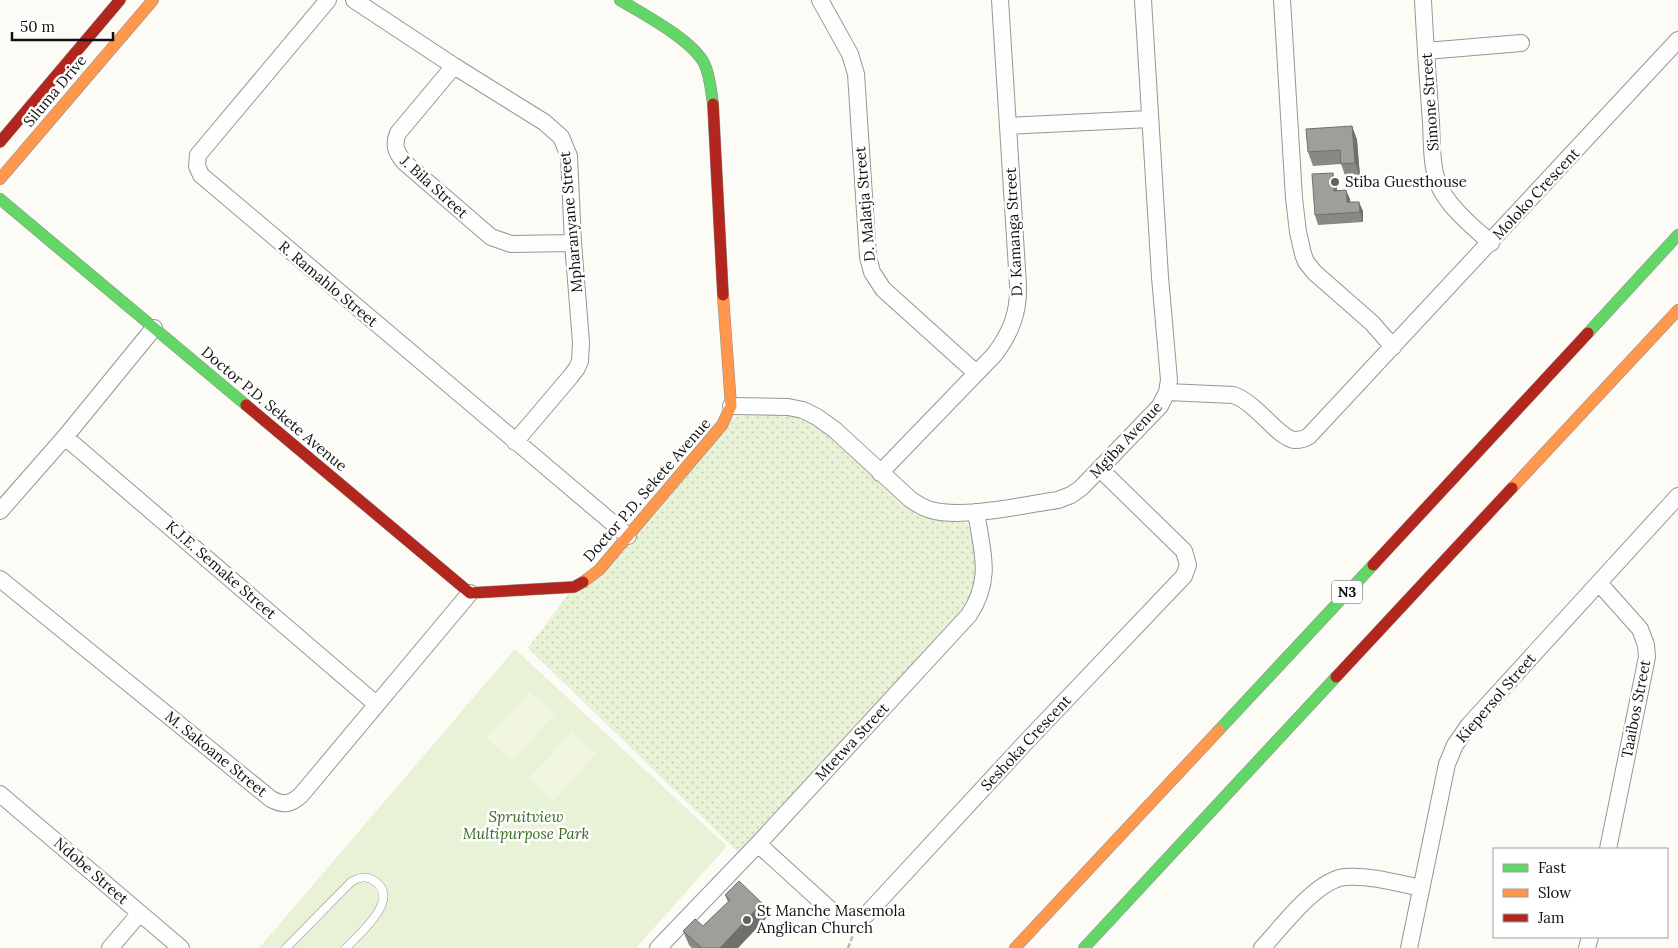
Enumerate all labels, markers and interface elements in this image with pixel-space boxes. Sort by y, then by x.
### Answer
scale bar [12,10,114,42]
text: 50 m [20,17,55,36]
street label: Siluma Drive [19,51,90,131]
street label: Simone Street [1417,52,1442,152]
street label: Moloko Crescent [1488,144,1583,244]
street label: D. Malatja Street [850,145,879,262]
street label: Mpharanyane Street [555,150,586,294]
street label: J. Bila Street [396,151,472,222]
street label: D. Kamanga Street [1001,167,1026,297]
place label: Stiba Guesthouse [1345,172,1467,191]
marker: Stiba Guesthouse [1329,176,1341,188]
street label: R. Ramahlo Street [275,237,382,331]
street label: Doctor P.D. Sekete Avenue [198,342,351,475]
street label: Mgiba Avenue [1085,397,1166,482]
street label: Doctor P.D. Sekete Avenue [579,414,714,565]
street label: K.J.E. Semake Street [162,516,281,623]
road number: N3 [1332,580,1362,604]
street label: Kiepersol Street [1452,649,1540,746]
street label: Taaibos Street [1617,658,1654,760]
street label: Seshoka Crescent [976,691,1075,794]
street label: Mtetwa Street [811,699,893,785]
street label: M. Sakoane Street [161,707,271,801]
park label: Spruitview Multipurpose Park [463,807,590,843]
street label: Ndobe Street [50,833,133,908]
legend [1493,848,1668,938]
text: Fast [1538,858,1566,877]
text: Slow [1538,883,1571,902]
place label: St Manche Masemola Anglican Church [756,901,906,937]
text: Jam [1537,908,1565,927]
marker: St Manche Masemola Anglican Church [741,914,753,926]

